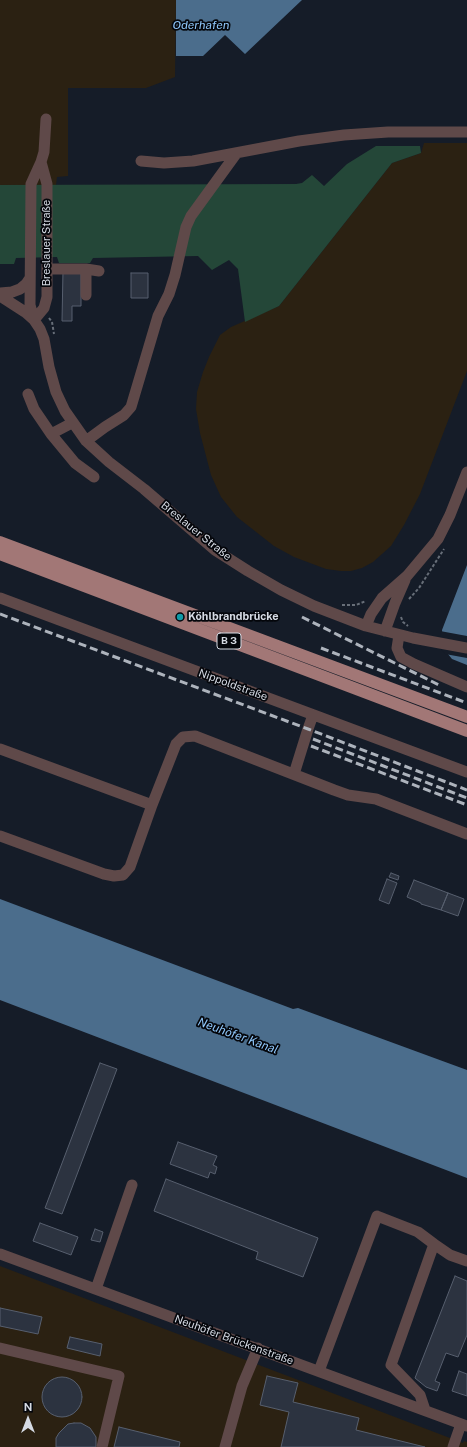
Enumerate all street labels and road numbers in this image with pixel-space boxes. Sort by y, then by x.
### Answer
street label: Breslauer Straße [40,200,54,286]
street label: Breslauer Straße [158,499,234,563]
road number: B 3 [217,633,241,649]
street label: Nippoldstraße [197,666,269,704]
street label: Neuhöfer Brückenstraße [173,1312,295,1368]

